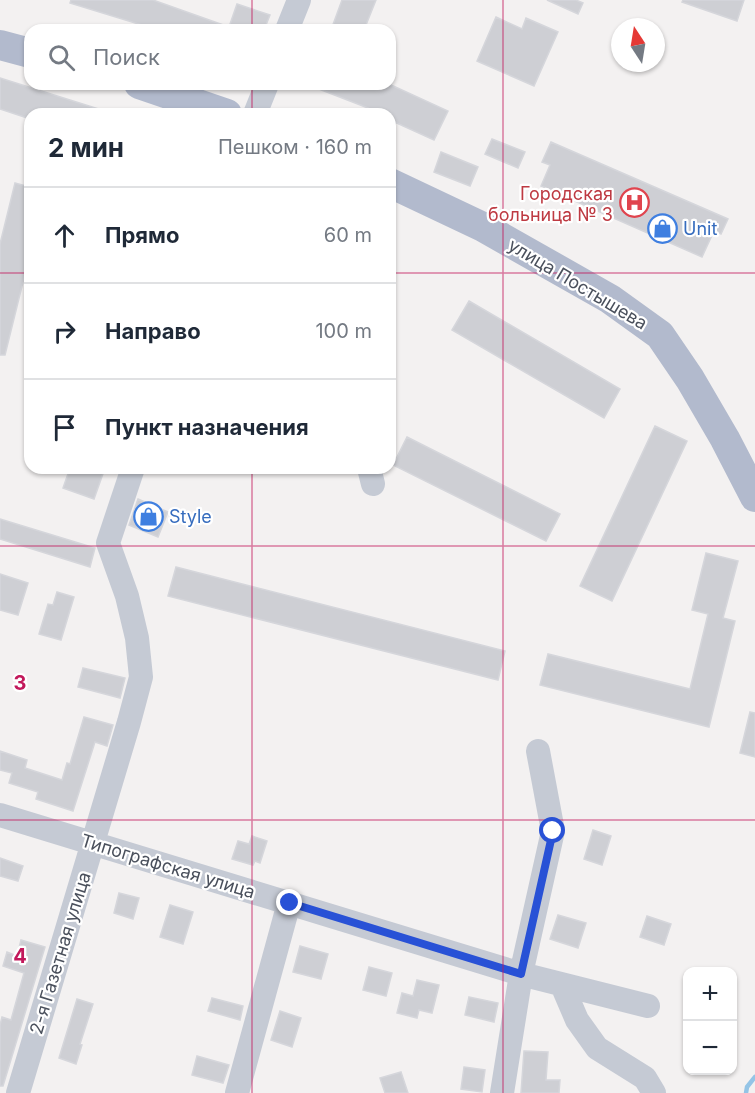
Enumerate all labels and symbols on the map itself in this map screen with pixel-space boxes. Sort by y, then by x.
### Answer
north arrow [611,18,665,72]
place label: Городская больница № 3 [488,183,613,225]
hospital icon: Городская больница № 3 [618,187,650,219]
shop icon: Unit [646,212,678,244]
place label: Unit [683,218,717,239]
street label: улица Постышева [505,234,651,334]
shop icon: Style [132,500,164,532]
place label: Style [169,506,212,527]
text: 3 [14,671,26,695]
route start [539,817,565,843]
street label: Типографская улица [78,830,258,902]
street label: 2-я Газетная улица [25,869,95,1037]
route end [276,889,302,915]
text: 4 [13,944,27,968]

